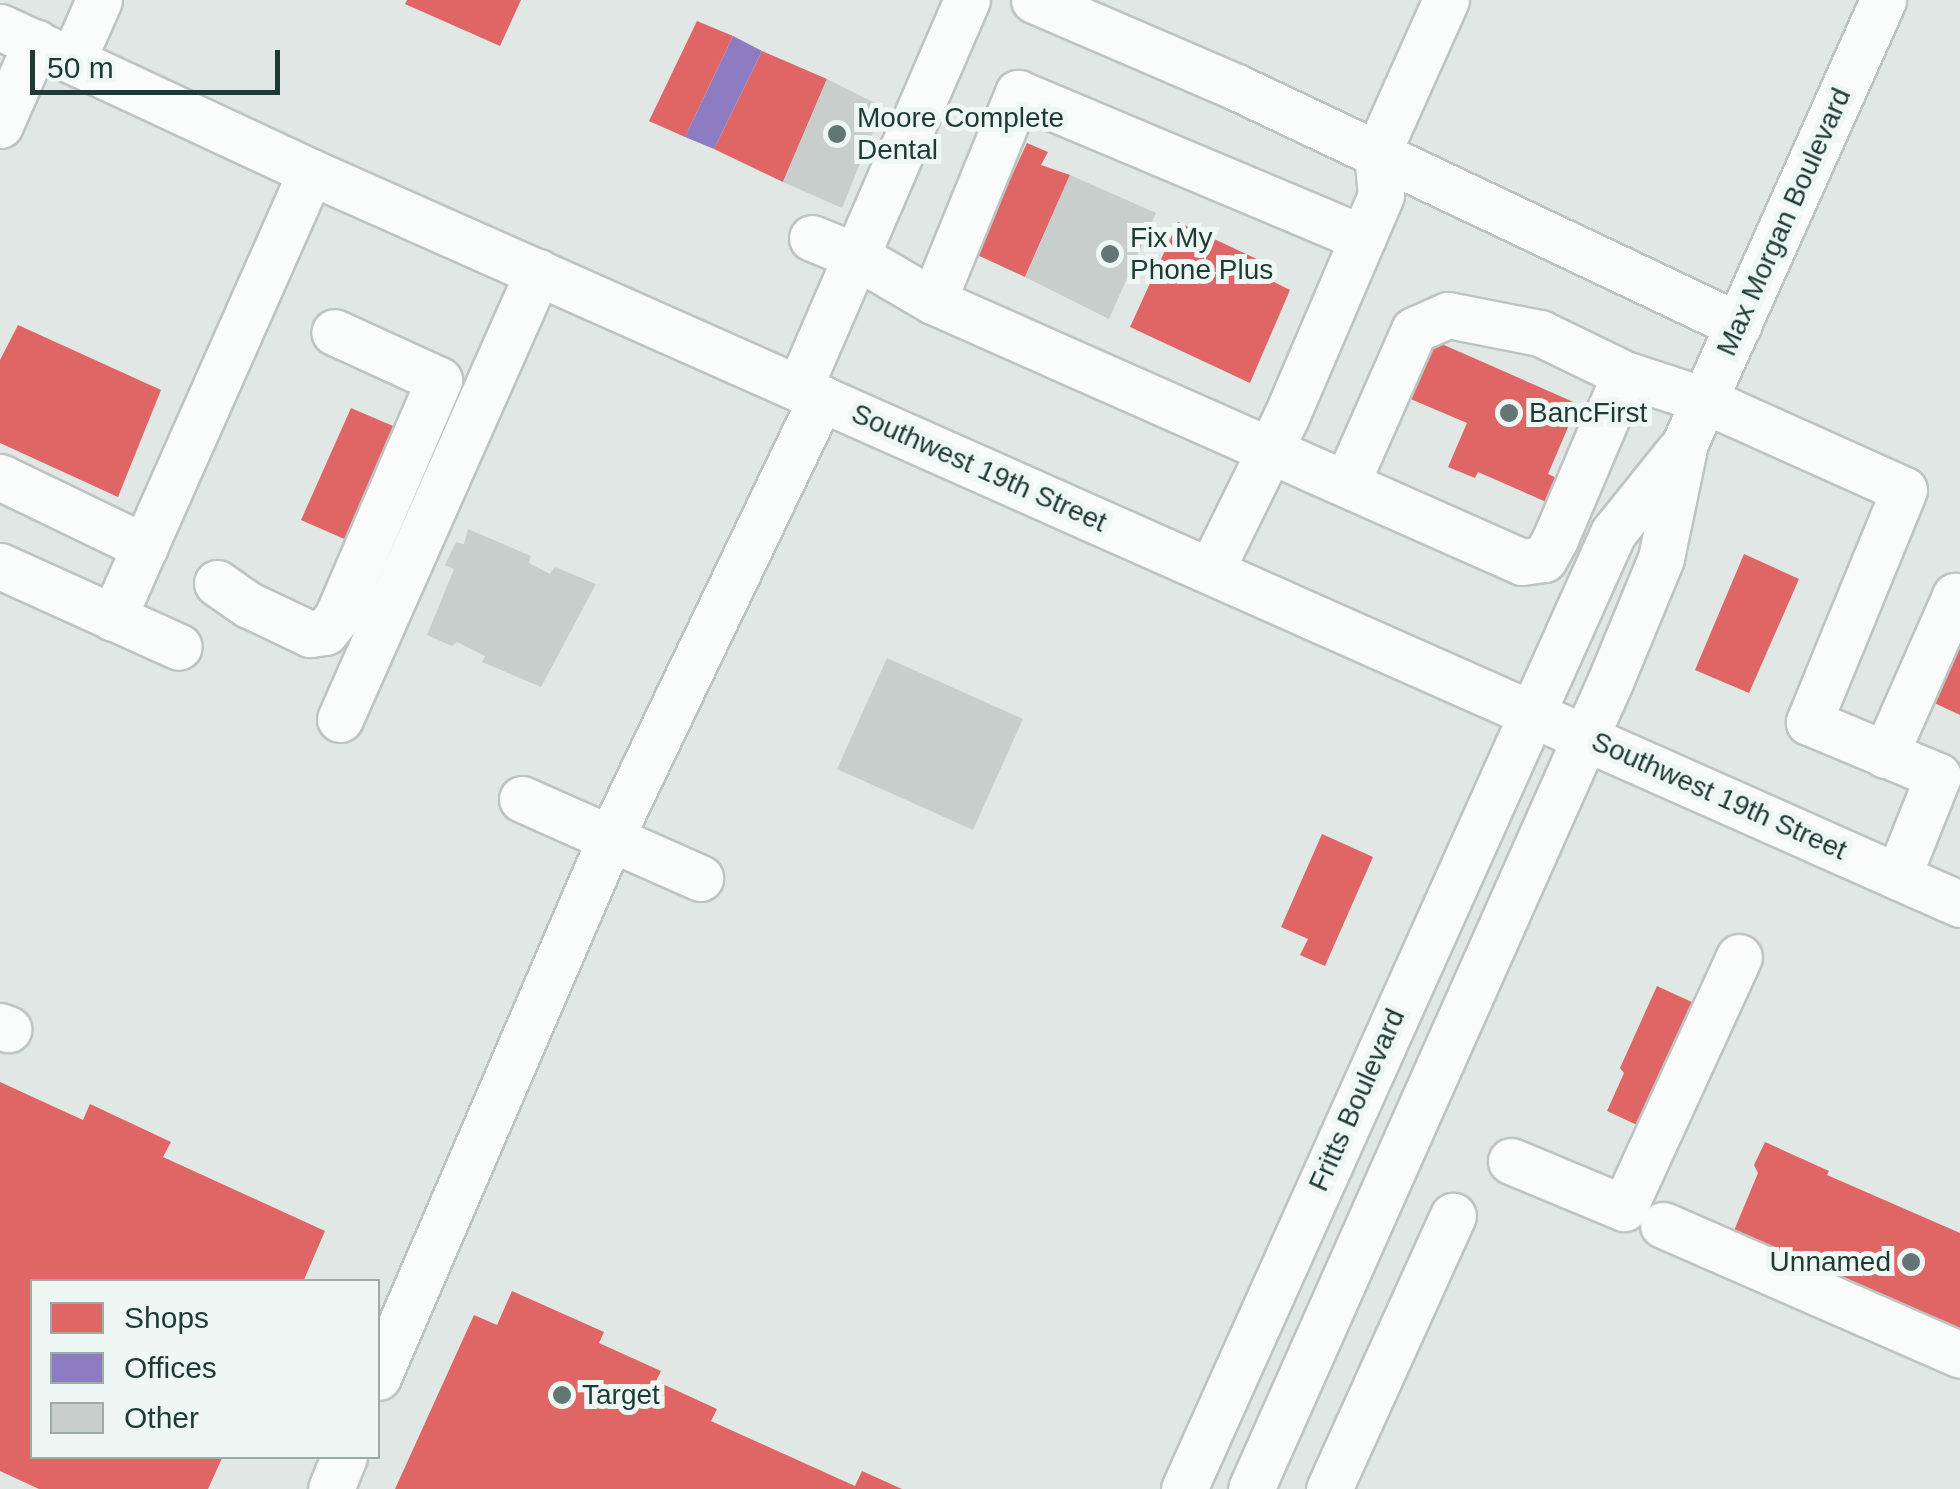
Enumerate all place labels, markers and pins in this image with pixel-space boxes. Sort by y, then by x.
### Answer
place label: Moore Complete Dental [857,101,1064,167]
marker: Moore Complete Dental [826,123,848,145]
place label: Fix My Phone Plus [1130,221,1273,287]
marker: Fix My Phone Plus [1099,243,1121,265]
place label: BancFirst [1529,396,1647,430]
marker: BancFirst [1498,402,1520,424]
place label: Unnamed [1770,1245,1891,1279]
marker: Unnamed [1900,1251,1922,1273]
place label: Target [582,1378,660,1412]
marker: Target [551,1384,573,1406]

